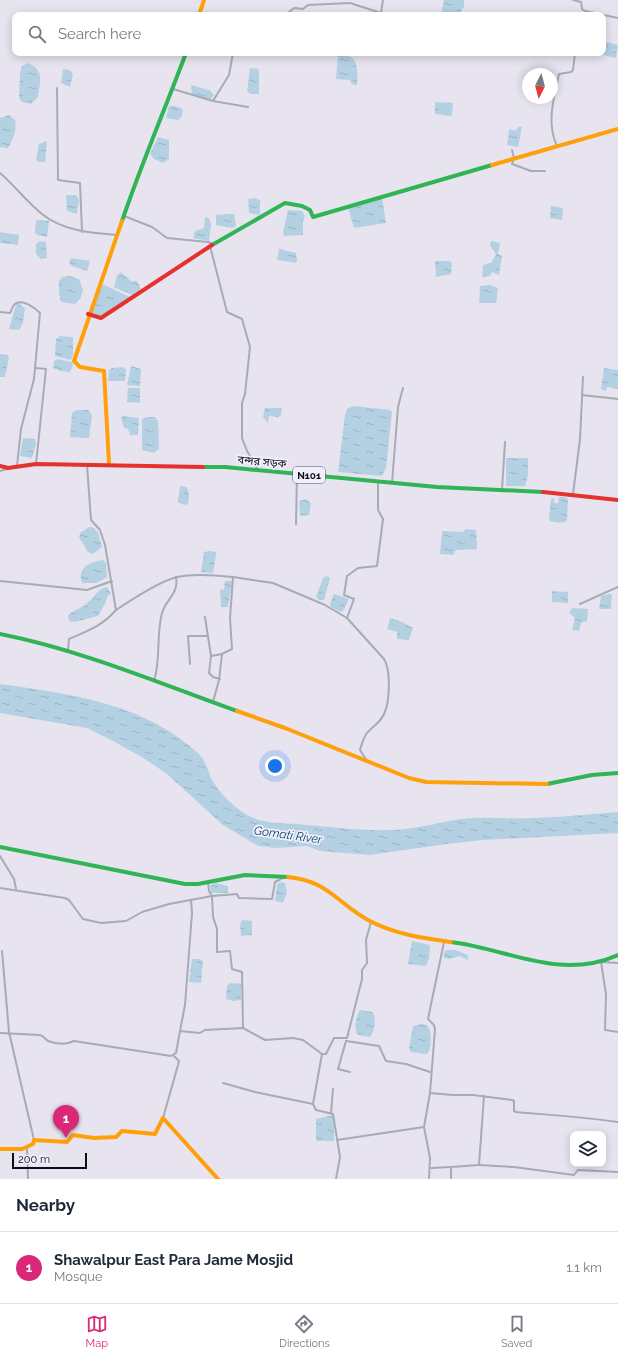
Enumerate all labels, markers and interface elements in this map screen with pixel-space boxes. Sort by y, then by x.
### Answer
search box [12,12,606,56]
icon: search [26,23,48,45]
text: Search here [58,25,141,43]
north arrow [522,68,558,104]
street label: বন্দর সড়ক [236,453,287,471]
road number: N101 [293,467,325,483]
your location [265,756,285,776]
water label: Gomati River [253,823,324,847]
pin: 1 [53,1105,79,1138]
map controls [570,1131,606,1167]
button: layers [570,1131,606,1167]
scale bar [12,1151,87,1170]
text: 200 m [18,1153,50,1166]
text: Nearby [16,1195,75,1215]
text: Shawalpur East Para Jame Mosjid [54,1251,293,1269]
text: 1 [26,1260,32,1275]
text: 1.1 km [566,1260,602,1275]
text: Mosque [54,1269,103,1284]
tab: Map [86,1313,108,1350]
tab: Directions [279,1313,330,1350]
tab: Saved [501,1313,532,1350]

